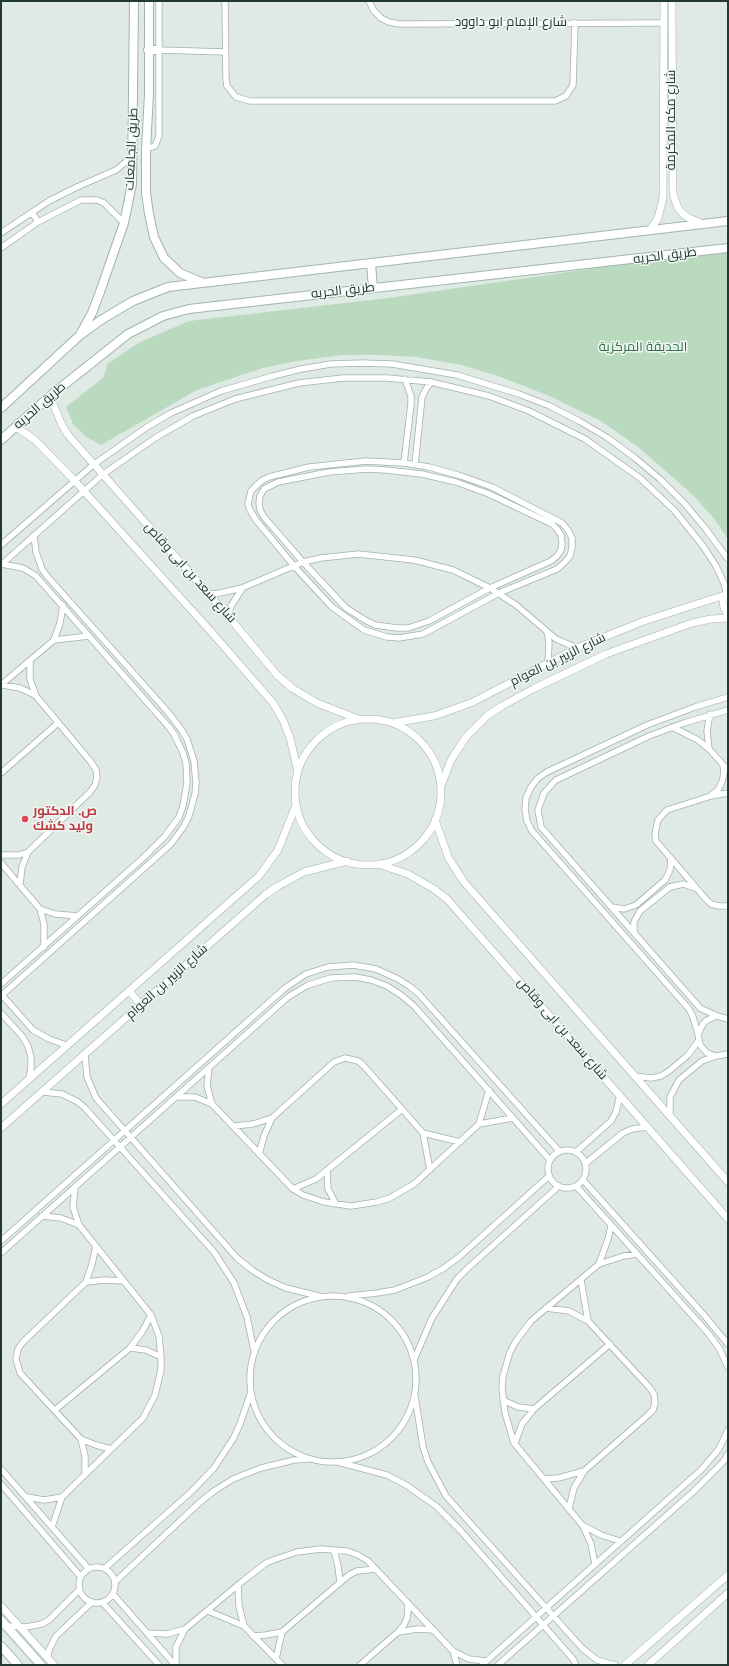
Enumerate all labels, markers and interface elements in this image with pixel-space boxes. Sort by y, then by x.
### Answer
street label: شارع الإمام ابو داوود [455,15,567,31]
street label: شارع مكه المكرمة [664,70,680,170]
street label: طريق الجامعات [122,107,142,191]
street label: طريق الحريه [632,244,698,268]
street label: طريق الحريه [310,280,376,302]
park label: الحديقة المركزية [599,340,687,356]
street label: طريق الحريه [11,379,69,433]
street label: شارع سعد بن ابى وقاص [141,519,239,627]
street label: شارع الزبير بن العوام [508,630,608,690]
place label: ص. الدكتور وليد كشك [33,804,97,835]
marker: ص. الدكتور وليد كشك [20,814,30,824]
street label: شارع الزبير بن العوام [123,941,211,1023]
street label: شارع سعد بن ابى وقاص [513,975,611,1083]

